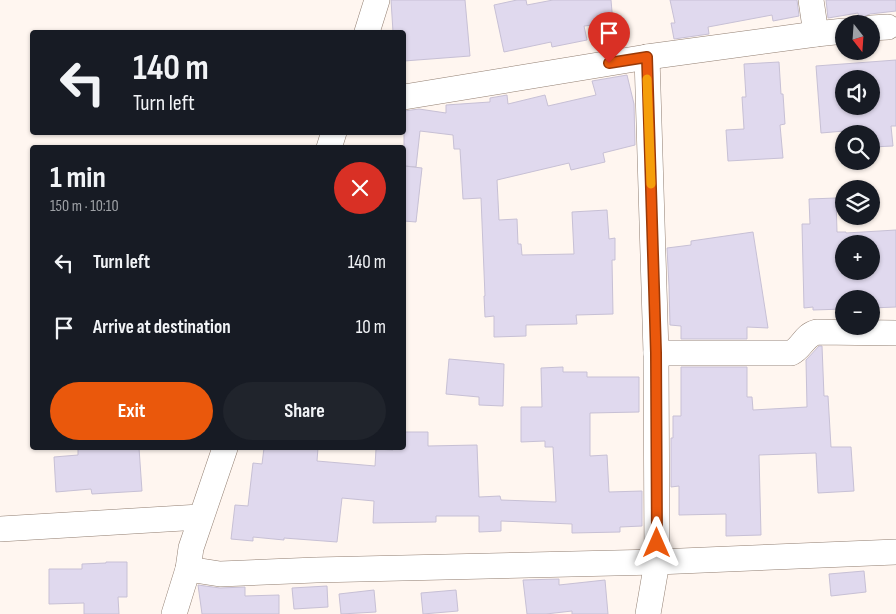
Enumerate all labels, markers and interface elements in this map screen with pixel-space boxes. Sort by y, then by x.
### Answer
pin [588,12,630,63]
north arrow [835,15,880,60]
map controls [835,15,880,335]
icon: arrive [595,19,623,47]
text: 140 m [133,47,209,90]
icon: left [50,50,115,115]
button: sound [835,70,880,115]
text: Turn left [133,90,195,117]
button: search [835,125,880,170]
text: 1 min [50,160,106,196]
button: close [334,162,386,214]
button: layers [835,180,880,225]
text: 150 m · 10:10 [50,197,119,216]
button: + [835,235,880,280]
icon: left [50,249,78,277]
text: Turn left [93,251,150,274]
text: 140 m [348,251,386,274]
button: − [835,290,880,335]
icon: arrive [50,314,78,342]
text: Arrive at destination [93,316,231,339]
text: 10 m [356,316,386,339]
button: Exit [50,382,213,440]
button: Share [223,382,386,440]
position arrow [630,516,682,568]

